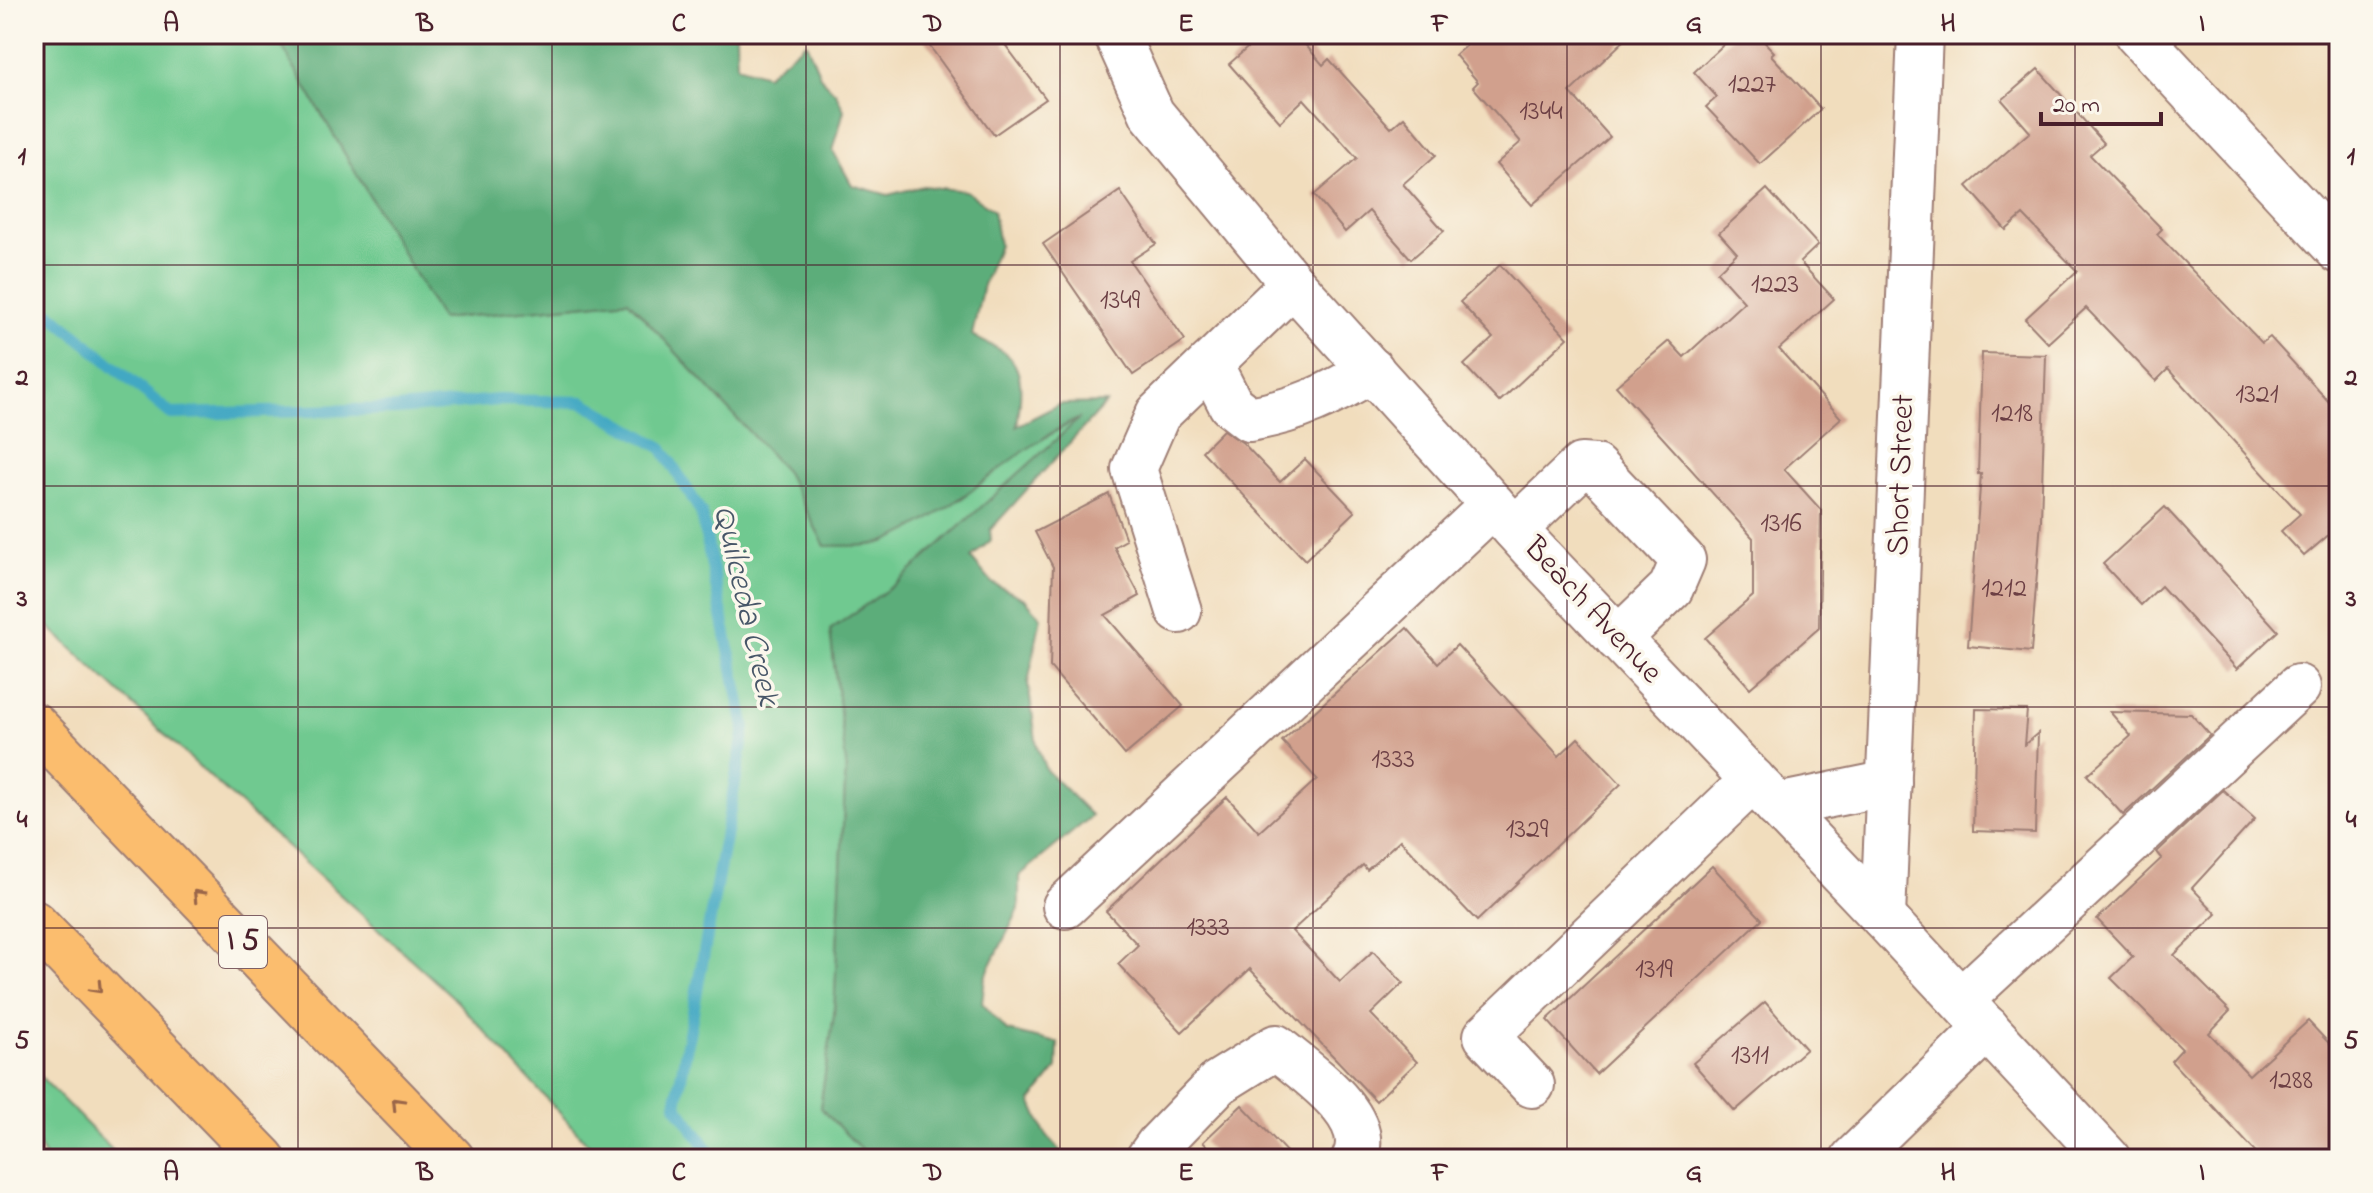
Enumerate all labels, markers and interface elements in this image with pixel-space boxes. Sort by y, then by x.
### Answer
text: A [163,6,179,44]
text: B [415,6,434,44]
text: C [672,6,686,44]
text: D [922,6,943,44]
text: E [1178,6,1194,44]
text: F [1430,6,1449,44]
text: G [1686,6,1702,44]
text: H [1940,6,1956,44]
text: I [2199,6,2205,44]
house number: 1227 [1728,65,1777,106]
scale bar [2041,76,2161,126]
text: 20 m [2053,89,2100,124]
house number: 1344 [1519,92,1563,133]
text: 1 [18,139,27,177]
text: 1 [2347,139,2356,177]
house number: 1223 [1751,265,1799,306]
house number: 1349 [1100,281,1141,322]
text: 2 [15,360,29,398]
text: 2 [2344,360,2358,398]
house number: 1321 [2235,375,2279,416]
street label: Short Street [1876,393,1928,557]
house number: 1218 [1991,394,2033,435]
water label: Quilceda Creek [698,501,793,713]
house number: 1316 [1760,504,1802,545]
street label: Beach Avenue [1511,526,1673,696]
house number: 1212 [1981,569,2027,610]
text: 3 [16,581,28,619]
text: 3 [2345,581,2357,619]
house number: 1333 [1371,740,1415,781]
text: 4 [17,802,28,840]
text: 4 [2346,802,2357,840]
house number: 1329 [1506,810,1549,851]
one-way arrow [193,890,207,904]
house number: 1333 [1186,908,1230,949]
road number: I 5 [219,916,267,968]
house number: 1319 [1635,950,1673,991]
one-way arrow [88,979,102,993]
text: 5 [15,1023,30,1061]
text: 5 [2344,1023,2359,1061]
house number: 1311 [1731,1036,1769,1077]
house number: 1288 [2269,1061,2313,1102]
one-way arrow [392,1098,407,1112]
text: A [163,1155,179,1193]
text: B [415,1155,434,1193]
text: C [672,1155,686,1193]
text: D [922,1155,943,1193]
text: E [1178,1155,1194,1193]
text: F [1430,1155,1449,1193]
text: G [1686,1155,1702,1193]
text: H [1940,1155,1956,1193]
text: I [2199,1155,2205,1193]

